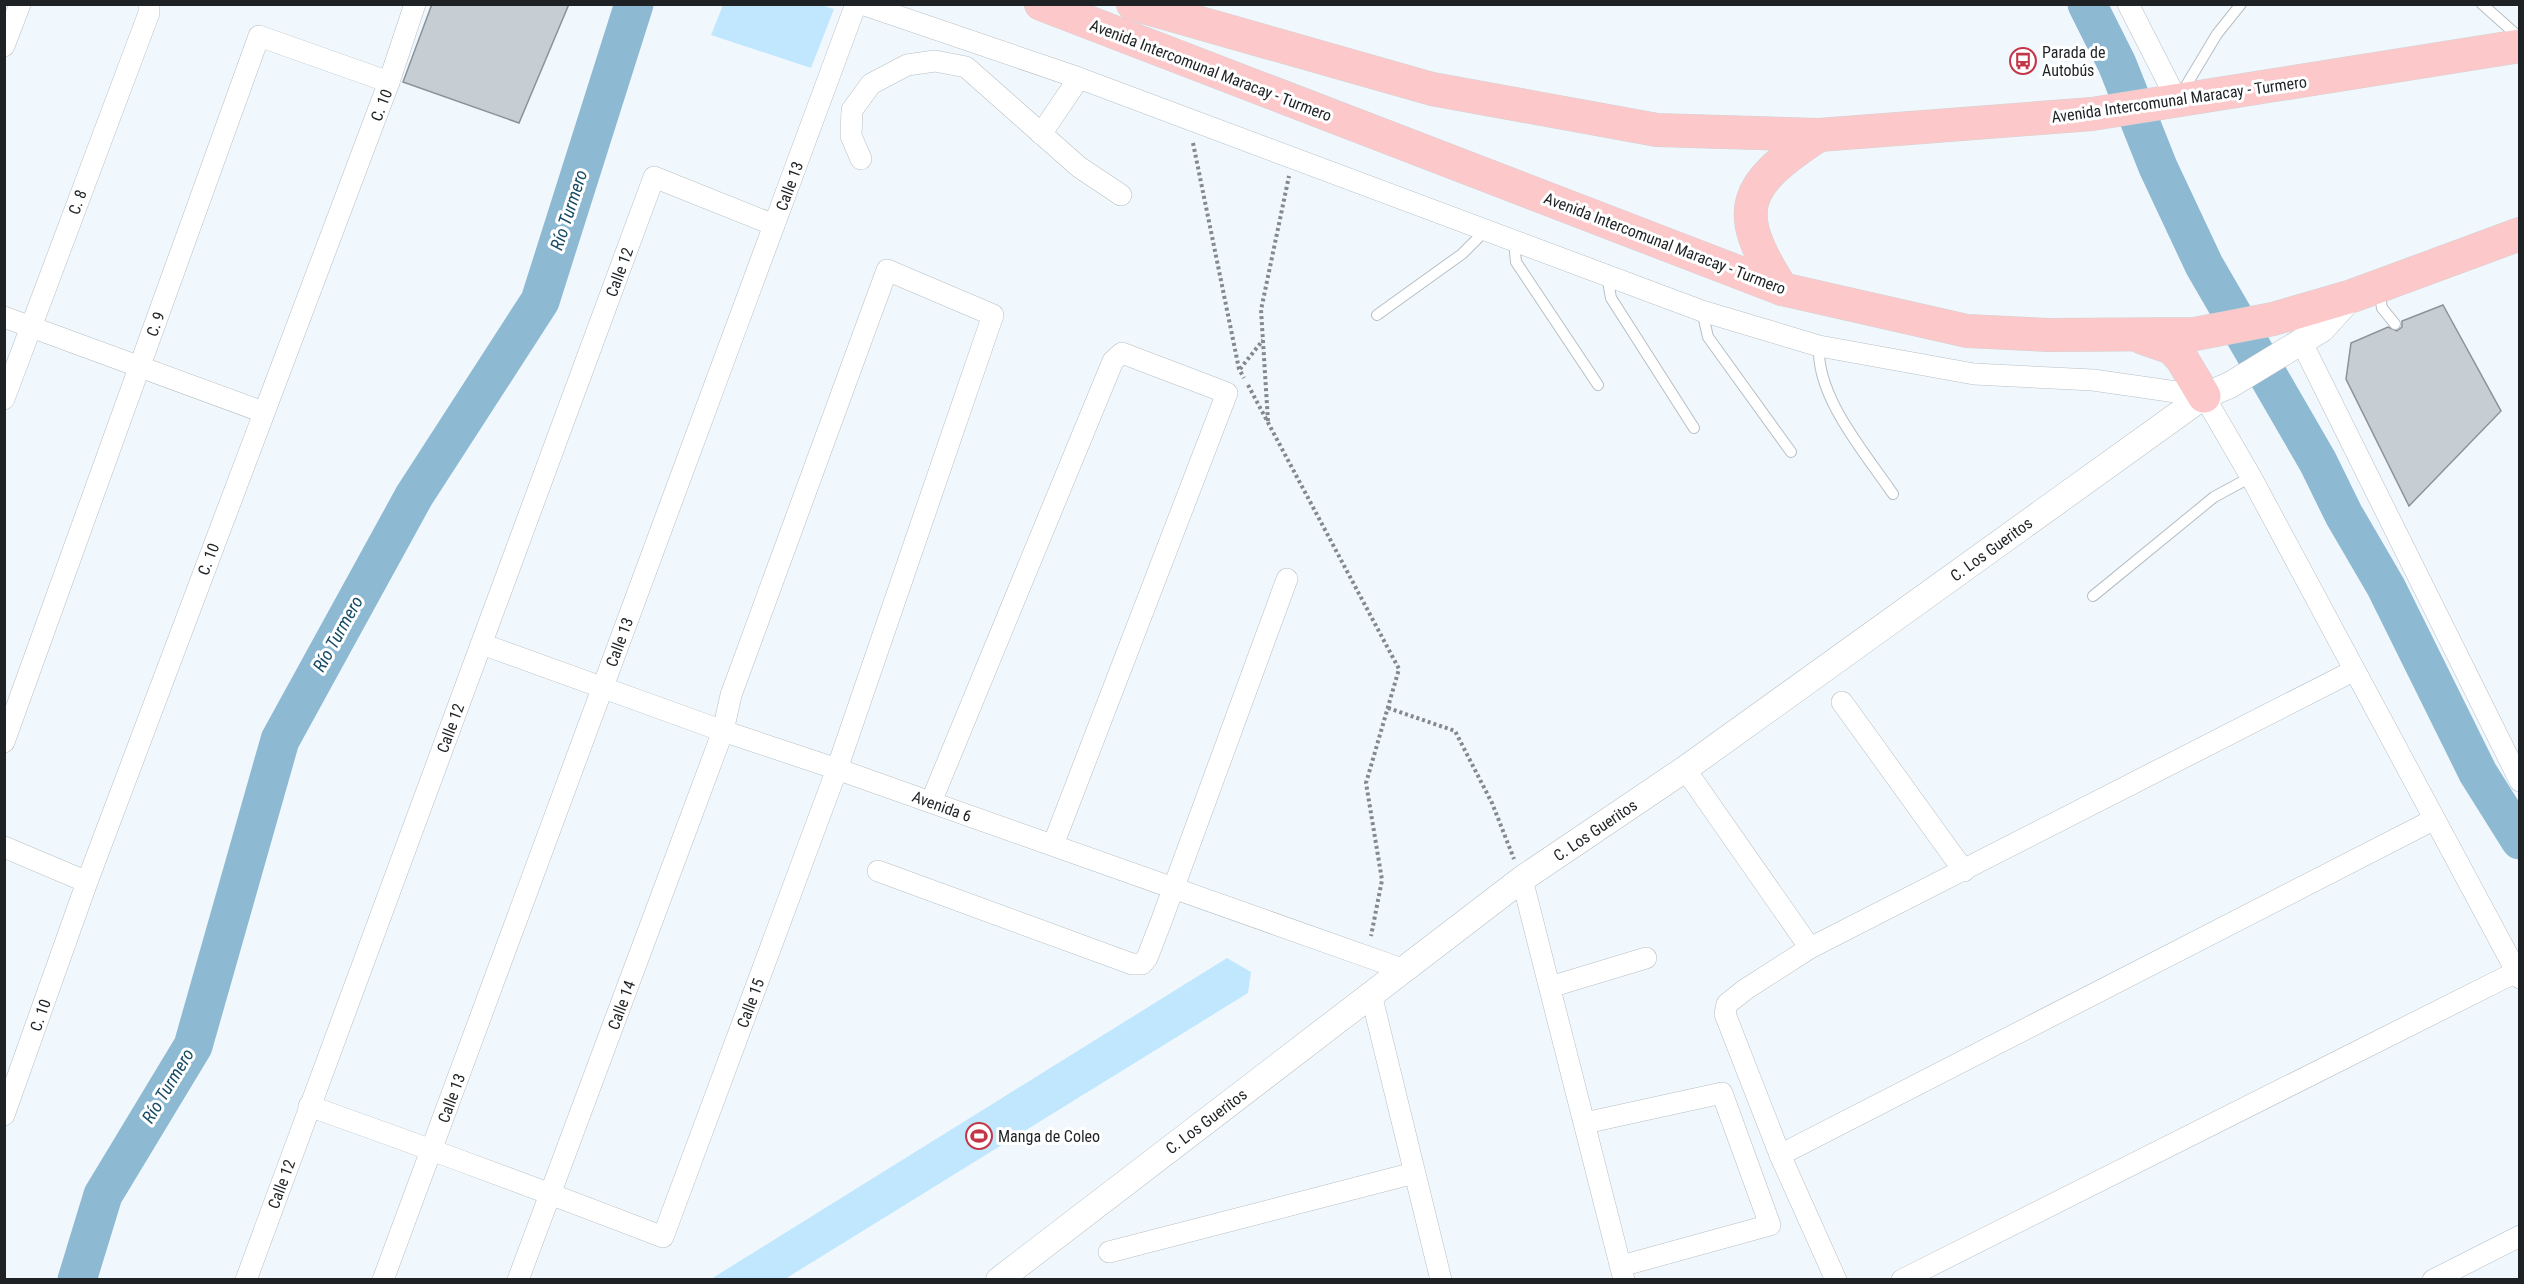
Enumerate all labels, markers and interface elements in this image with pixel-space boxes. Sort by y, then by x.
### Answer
street label: Avenida Intercomunal Maracay - Turmero [1087,15,1334,125]
place label: Parada de Autobús [2042,43,2105,80]
bus stop icon: Parada de Autobús [2008,46,2038,76]
street label: Avenida Intercomunal Maracay - Turmero [2050,72,2308,127]
street label: C. 10 [367,86,396,124]
street label: Calle 13 [772,159,807,213]
water label: Río Turmero [546,167,591,253]
street label: C. 8 [64,187,91,217]
street label: Avenida Intercomunal Maracay - Turmero [1541,188,1788,298]
street label: Calle 12 [602,245,637,299]
street label: C. 9 [142,309,169,339]
street label: C. Los Gueritos [1947,513,2036,586]
street label: C. 10 [194,540,223,578]
water label: Río Turmero [308,592,367,675]
street label: Calle 13 [602,615,637,669]
street label: Calle 12 [433,701,468,755]
street label: Avenida 6 [910,787,974,826]
street label: C. Los Gueritos [1550,795,1641,865]
street label: Calle 15 [733,976,768,1030]
street label: Calle 14 [604,978,639,1032]
street label: C. 10 [26,997,55,1034]
water label: Río Turmero [137,1045,198,1127]
street label: Calle 13 [434,1071,469,1125]
street label: C. Los Gueritos [1162,1085,1251,1158]
sports icon: Manga de Coleo [964,1121,994,1151]
place label: Manga de Coleo [998,1127,1100,1146]
street label: Calle 12 [264,1157,299,1211]

